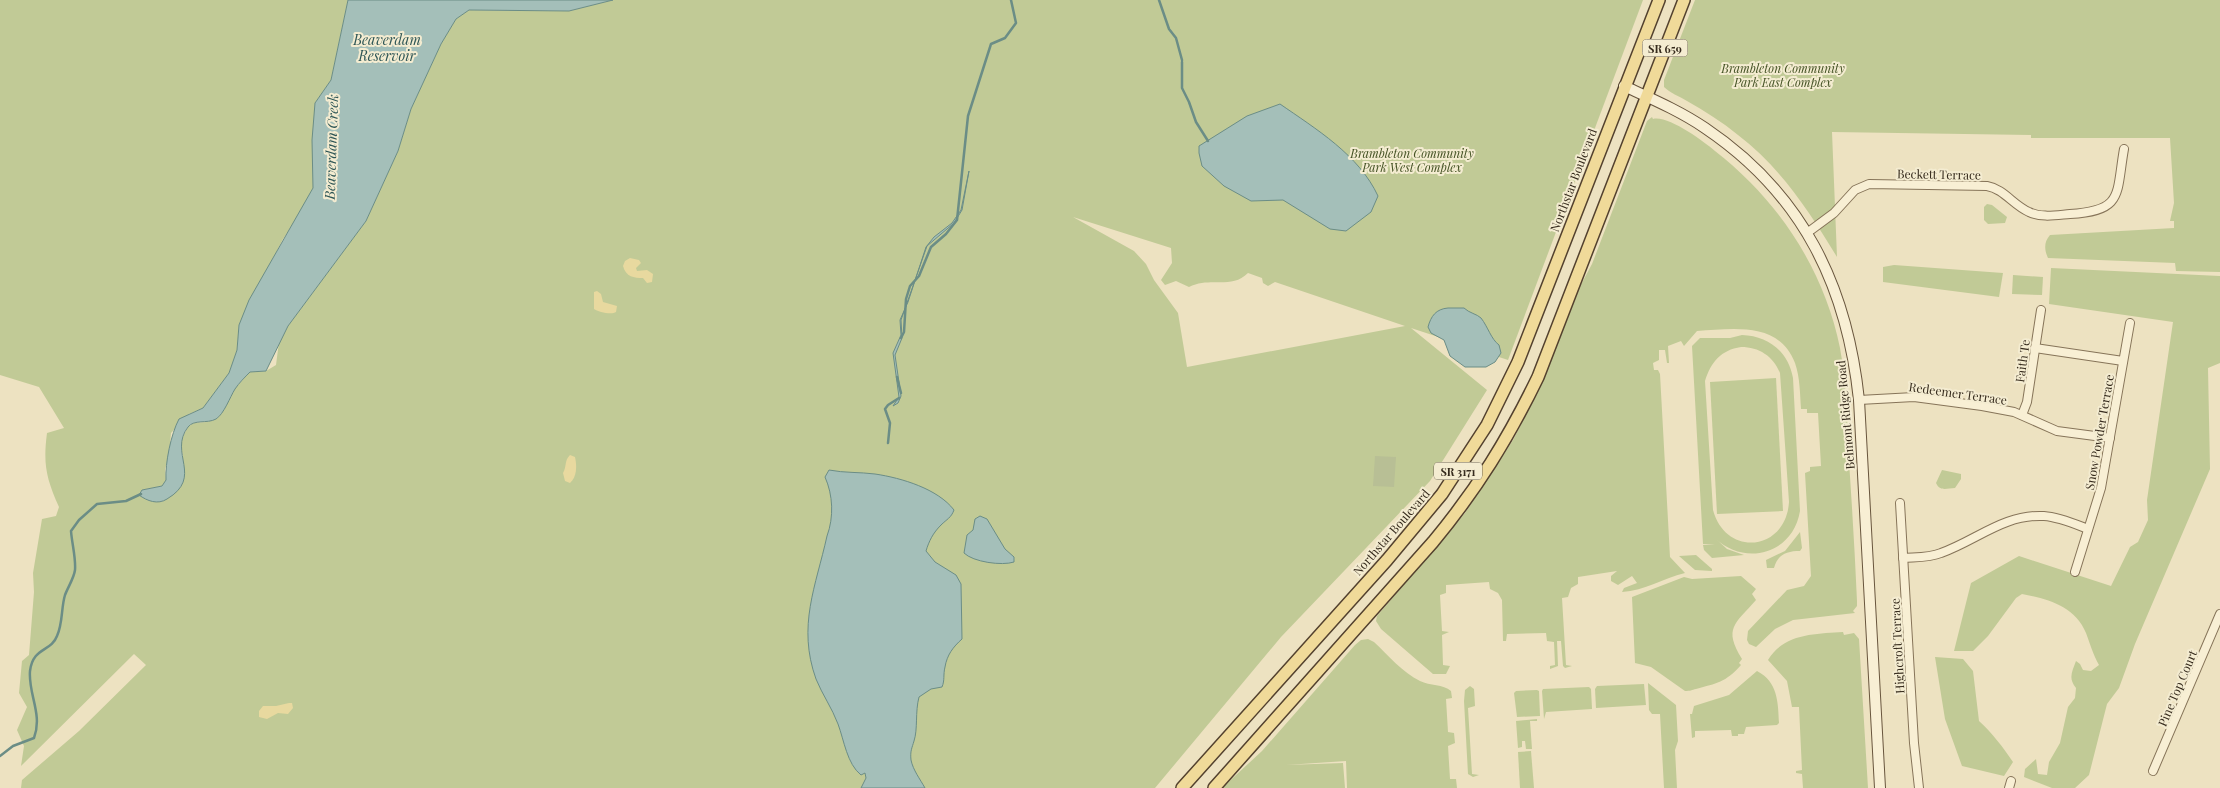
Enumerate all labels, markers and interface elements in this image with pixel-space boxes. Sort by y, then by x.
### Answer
water label: Beaverdam Reservoir [352,30,421,65]
road number: SR 659 [1642,40,1688,56]
park label: Brambleton Community Park East Complex [1720,60,1845,90]
water label: Beaverdam Creek [320,94,342,201]
street label: Northstar Boulevard [1546,126,1600,234]
park label: Brambleton Community Park West Complex [1349,145,1474,175]
street label: Beckett Terrace [1897,165,1981,183]
street label: Faith Te [2011,339,2033,383]
street label: Belmont Ridge Road [1832,360,1858,470]
street label: Snow Powder Terrace [2081,373,2117,491]
street label: Redeemer Terrace [1908,378,2008,408]
road number: SR 3171 [1434,462,1482,480]
street label: Northstar Boulevard [1349,485,1433,579]
street label: Highcroft Terrace [1887,598,1907,694]
street label: Pine Top Court [2154,647,2201,729]

